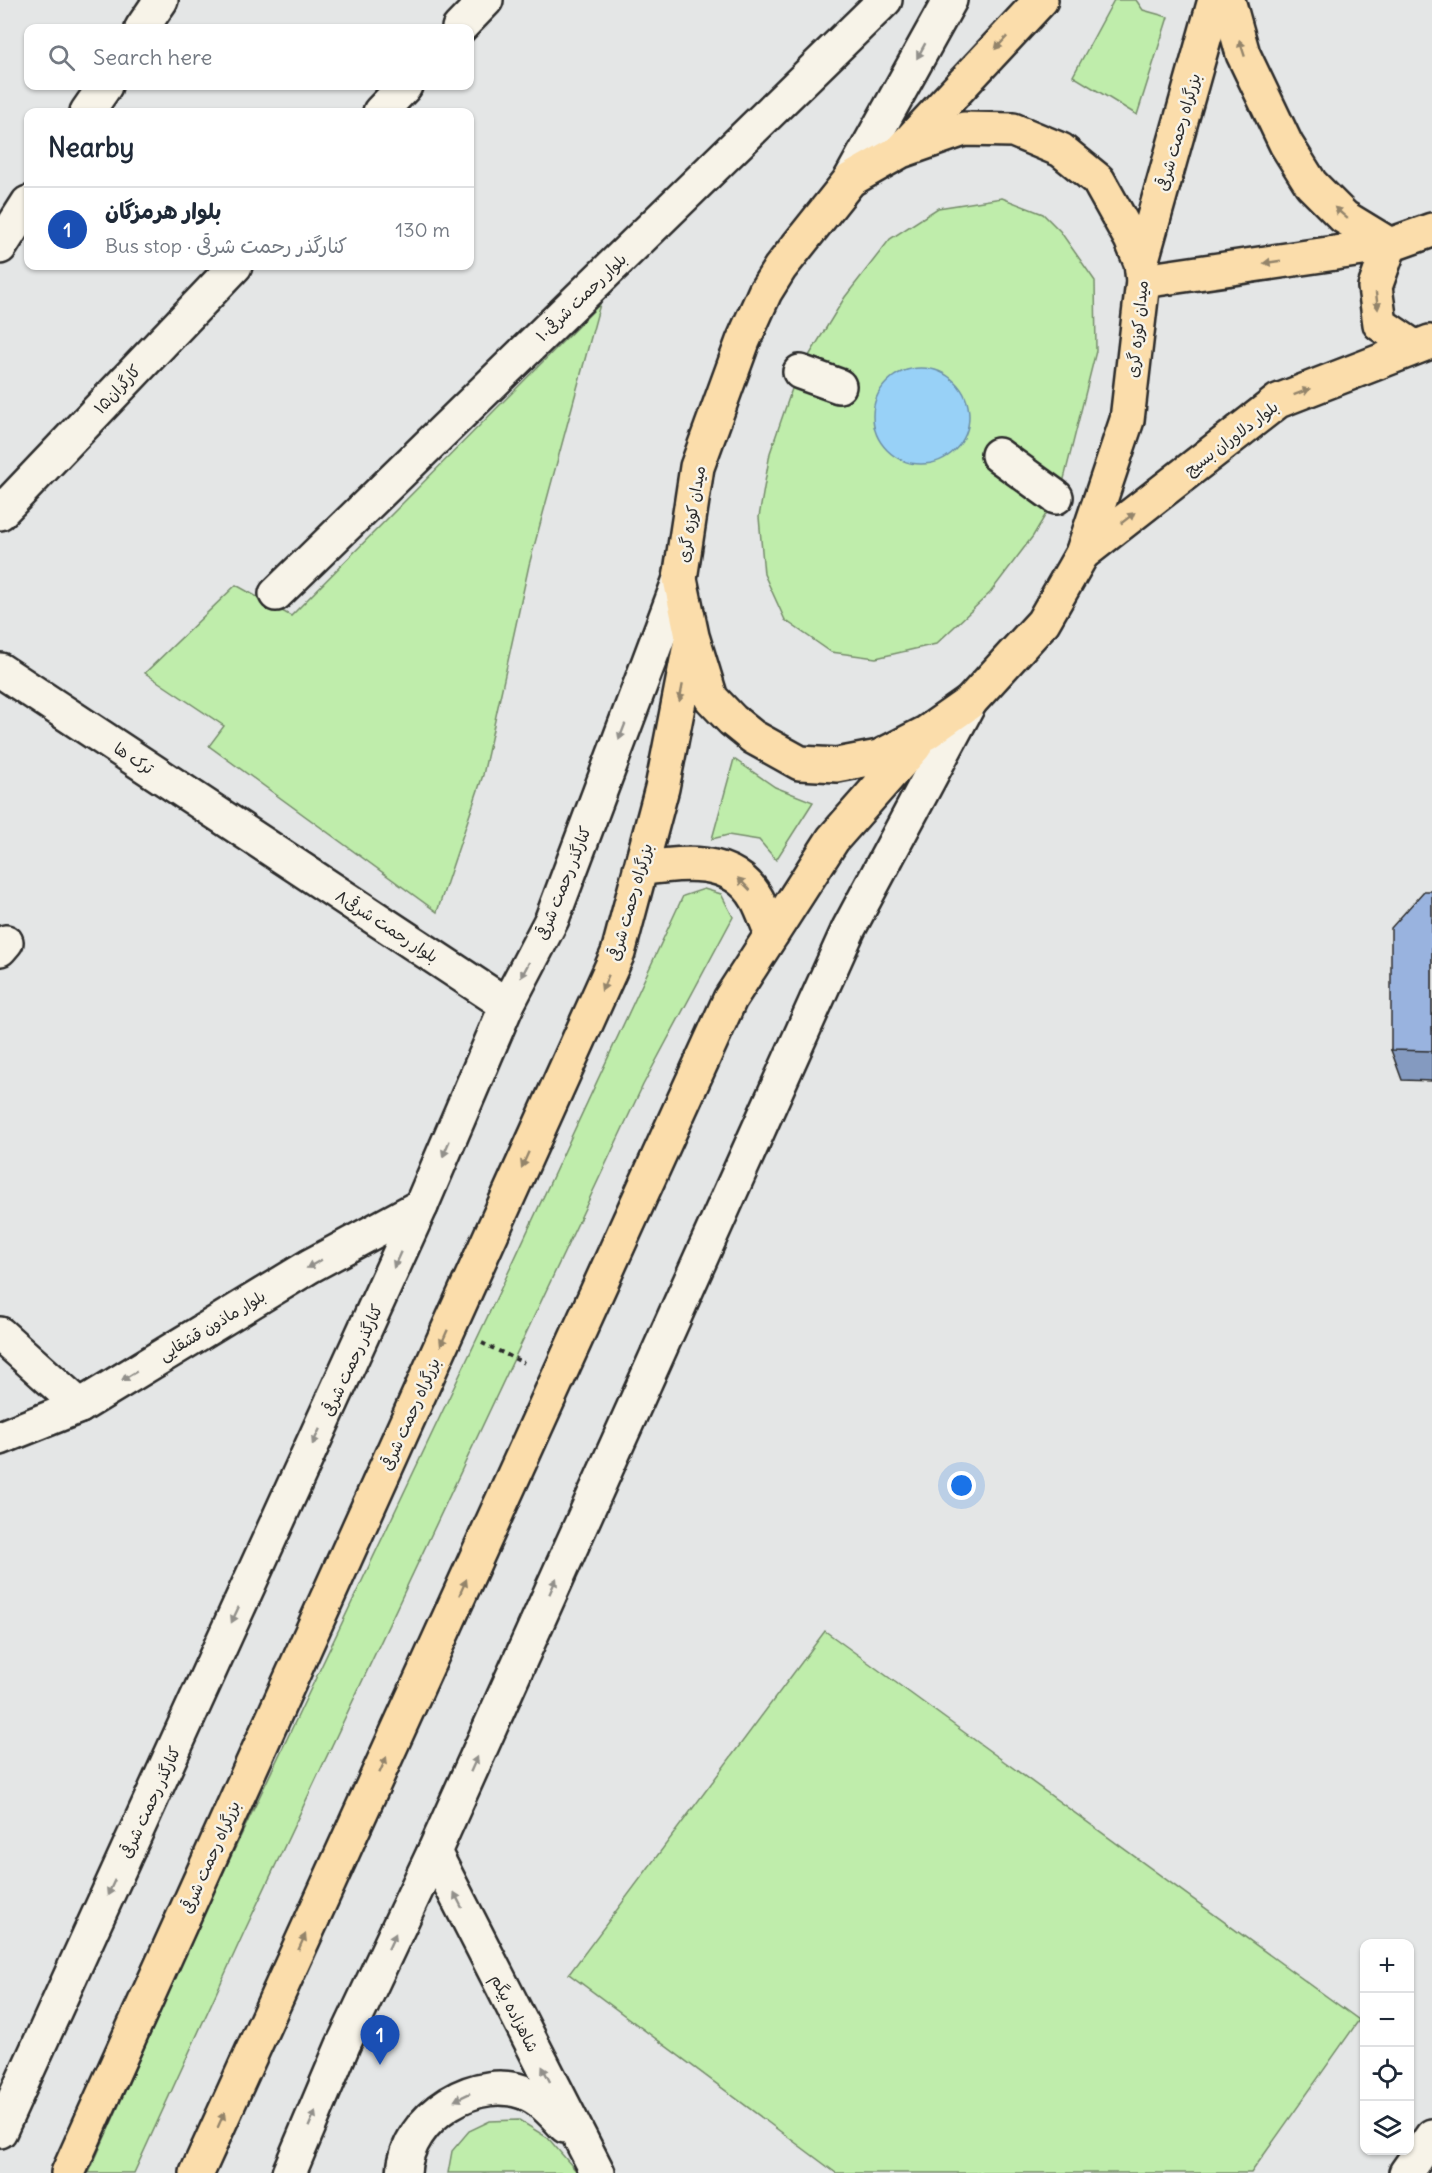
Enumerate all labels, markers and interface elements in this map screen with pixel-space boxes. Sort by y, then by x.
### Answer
search box [24,24,474,90]
one-way arrow [995,35,1008,50]
one-way arrow [1236,39,1246,57]
icon: search [45,41,78,74]
text: Search here [93,43,212,71]
one-way arrow [916,43,927,59]
street label: بزرگراه رحمت شرقی [1152,71,1204,193]
text: Nearby [48,131,134,164]
text: بلوار هرمزگان [105,197,221,225]
one-way arrow [1334,207,1349,220]
text: 1 [64,217,71,242]
text: 130 m [395,217,450,242]
text: Bus stop · کنارگذر رحمت شرقی [105,233,347,258]
street label: ۱۰بلوار رحمت شرقی [531,249,631,346]
one-way arrow [1263,257,1282,266]
street label: میدان کوزه گری [1122,279,1153,379]
one-way arrow [1372,291,1381,310]
street label: ۱۵کارگران [89,360,145,418]
one-way arrow [1293,387,1311,396]
street label: بلوار دلاوران بسیج [1180,396,1282,481]
street label: میدان کوزه گری [673,464,710,564]
one-way arrow [1120,512,1136,524]
one-way arrow [676,684,685,703]
one-way arrow [617,723,627,741]
street label: ترک ها [110,738,158,778]
street label: کنارگذر رحمت شرقی [531,823,595,943]
street label: بزرگراه رحمت شرقی [604,841,656,963]
one-way arrow [737,876,751,891]
street label: بلوار رحمت شرقی۸ [331,885,442,967]
one-way arrow [520,962,530,979]
one-way arrow [600,974,609,991]
one-way arrow [441,1140,451,1158]
one-way arrow [520,1152,529,1169]
one-way arrow [392,1251,402,1269]
one-way arrow [305,1259,322,1269]
street label: بلوار ماذون قشقایی [155,1285,269,1366]
street label: کنارگذر رحمت شرقی [317,1301,387,1419]
one-way arrow [440,1330,449,1347]
street label: بزرگراه رحمت شرقی [376,1355,444,1473]
one-way arrow [121,1370,137,1381]
one-way arrow [312,1429,321,1446]
your location [947,1471,976,1500]
one-way arrow [549,1578,558,1595]
one-way arrow [459,1579,468,1596]
one-way arrow [231,1606,240,1623]
street label: کنارگذر رحمت شرقی [115,1743,185,1861]
one-way arrow [378,1756,387,1773]
one-way arrow [469,1756,478,1773]
street label: بزرگراه رحمت شرقی [176,1798,244,1916]
one-way arrow [106,1879,116,1897]
one-way arrow [453,1891,463,1908]
one-way arrow [297,1933,307,1951]
one-way arrow [388,1933,397,1950]
map controls [1360,1939,1414,2155]
button: + [1360,1939,1414,1993]
street label: شاهزاده بیگم [484,1971,543,2057]
button: − [1360,1993,1414,2047]
pin: 1 [360,2016,400,2065]
button: locate [1360,2047,1414,2101]
one-way arrow [541,2065,551,2082]
one-way arrow [454,2092,471,2101]
button: layers [1360,2101,1414,2155]
one-way arrow [308,2110,317,2128]
one-way arrow [217,2111,226,2128]

